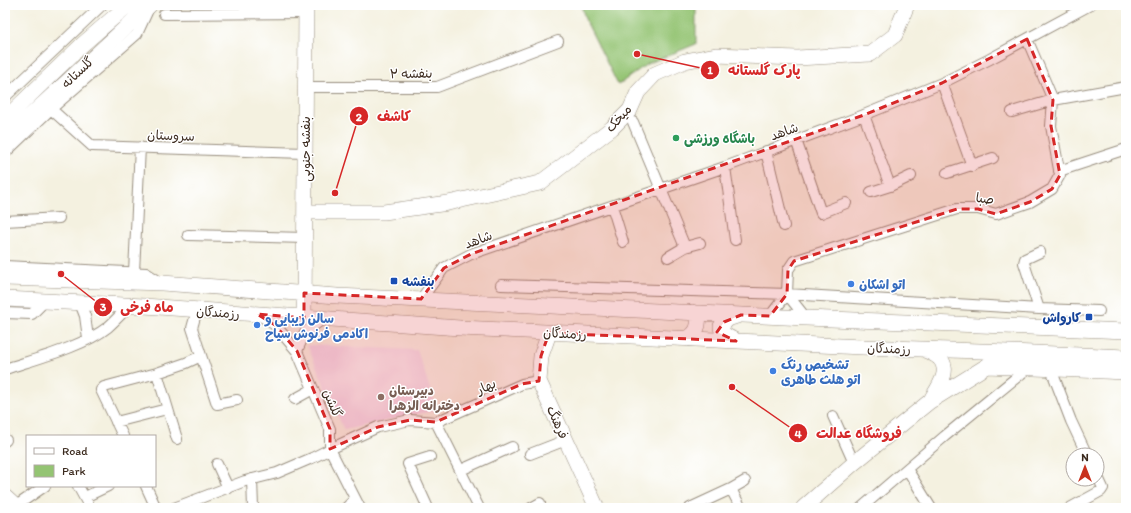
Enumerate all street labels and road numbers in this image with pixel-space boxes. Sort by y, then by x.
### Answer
street label: گلستانه [58,53,97,91]
street label: بنفشه ۲ [390,66,433,82]
street label: میخک [602,102,635,136]
street label: بنفشه جنوبی [298,116,315,182]
street label: شاهد [768,120,800,143]
street label: سروستان [147,127,195,145]
street label: صبا [975,190,995,208]
street label: شاهد [462,227,494,252]
street label: رزمندگان [196,303,240,322]
street label: رزمندگان [543,325,587,343]
street label: رزمندگان [867,340,911,358]
street label: بهار [473,376,499,399]
street label: گلشن [320,387,345,420]
street label: فرهنگ [544,403,571,441]

